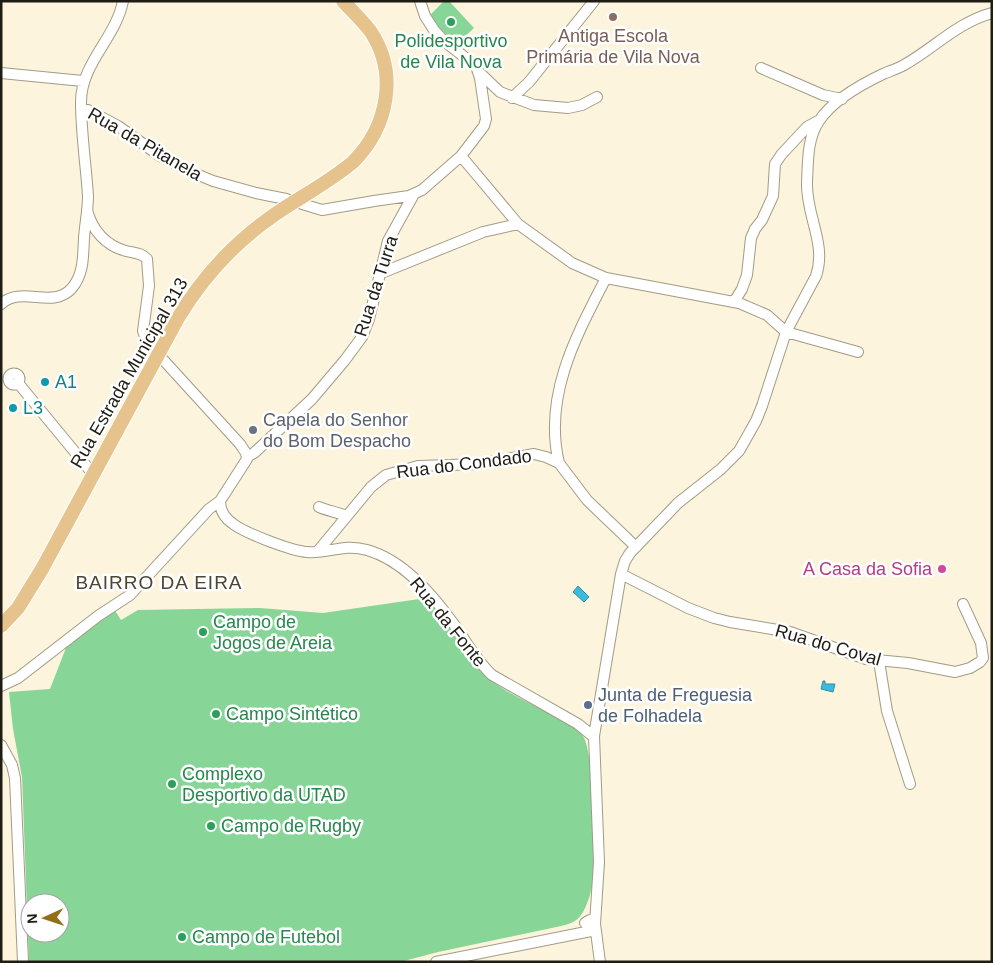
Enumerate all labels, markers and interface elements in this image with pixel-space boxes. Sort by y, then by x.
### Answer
marker: Antiga Escola Primária de Vila Nova [607,11,619,23]
marker: Polidesportivo de Vila Nova [445,16,457,28]
place label: Antiga Escola Primária de Vila Nova [526,26,701,67]
place label: Polidesportivo de Vila Nova [394,31,508,72]
street label: Rua da Pitanela [85,103,206,185]
street label: Rua da Turra [350,232,402,339]
street label: Rua Estrada Municipal 313 [66,274,192,472]
place label: A1 [55,372,77,392]
marker: A1 [39,376,51,388]
place label: L3 [23,398,43,418]
marker: L3 [7,402,19,414]
place label: Capela do Senhor do Bom Despacho [263,410,411,451]
marker: Capela do Senhor do Bom Despacho [247,424,259,436]
street label: Rua do Condado [395,446,533,482]
place label: A Casa da Sofia [803,559,933,579]
marker: A Casa da Sofia [936,563,948,575]
district label: BAIRRO DA EIRA [75,572,243,593]
street label: Rua da Fonte [406,573,490,671]
place label: Campo de Jogos de Areia [213,612,333,653]
street label: Rua do Coval [773,620,883,670]
marker: Campo de Jogos de Areia [197,626,209,638]
place label: Junta de Freguesia de Folhadela [598,685,753,726]
marker: Junta de Freguesia de Folhadela [582,699,594,711]
place label: Campo Sintético [226,704,358,724]
marker: Campo Sintético [210,708,222,720]
place label: Complexo Desportivo da UTAD [182,764,346,805]
marker: Complexo Desportivo da UTAD [166,778,178,790]
place label: Campo de Rugby [221,816,361,836]
marker: Campo de Rugby [205,820,217,832]
north arrow [20,893,70,943]
text: N [24,913,40,924]
place label: Campo de Futebol [192,927,340,947]
marker: Campo de Futebol [176,931,188,943]

